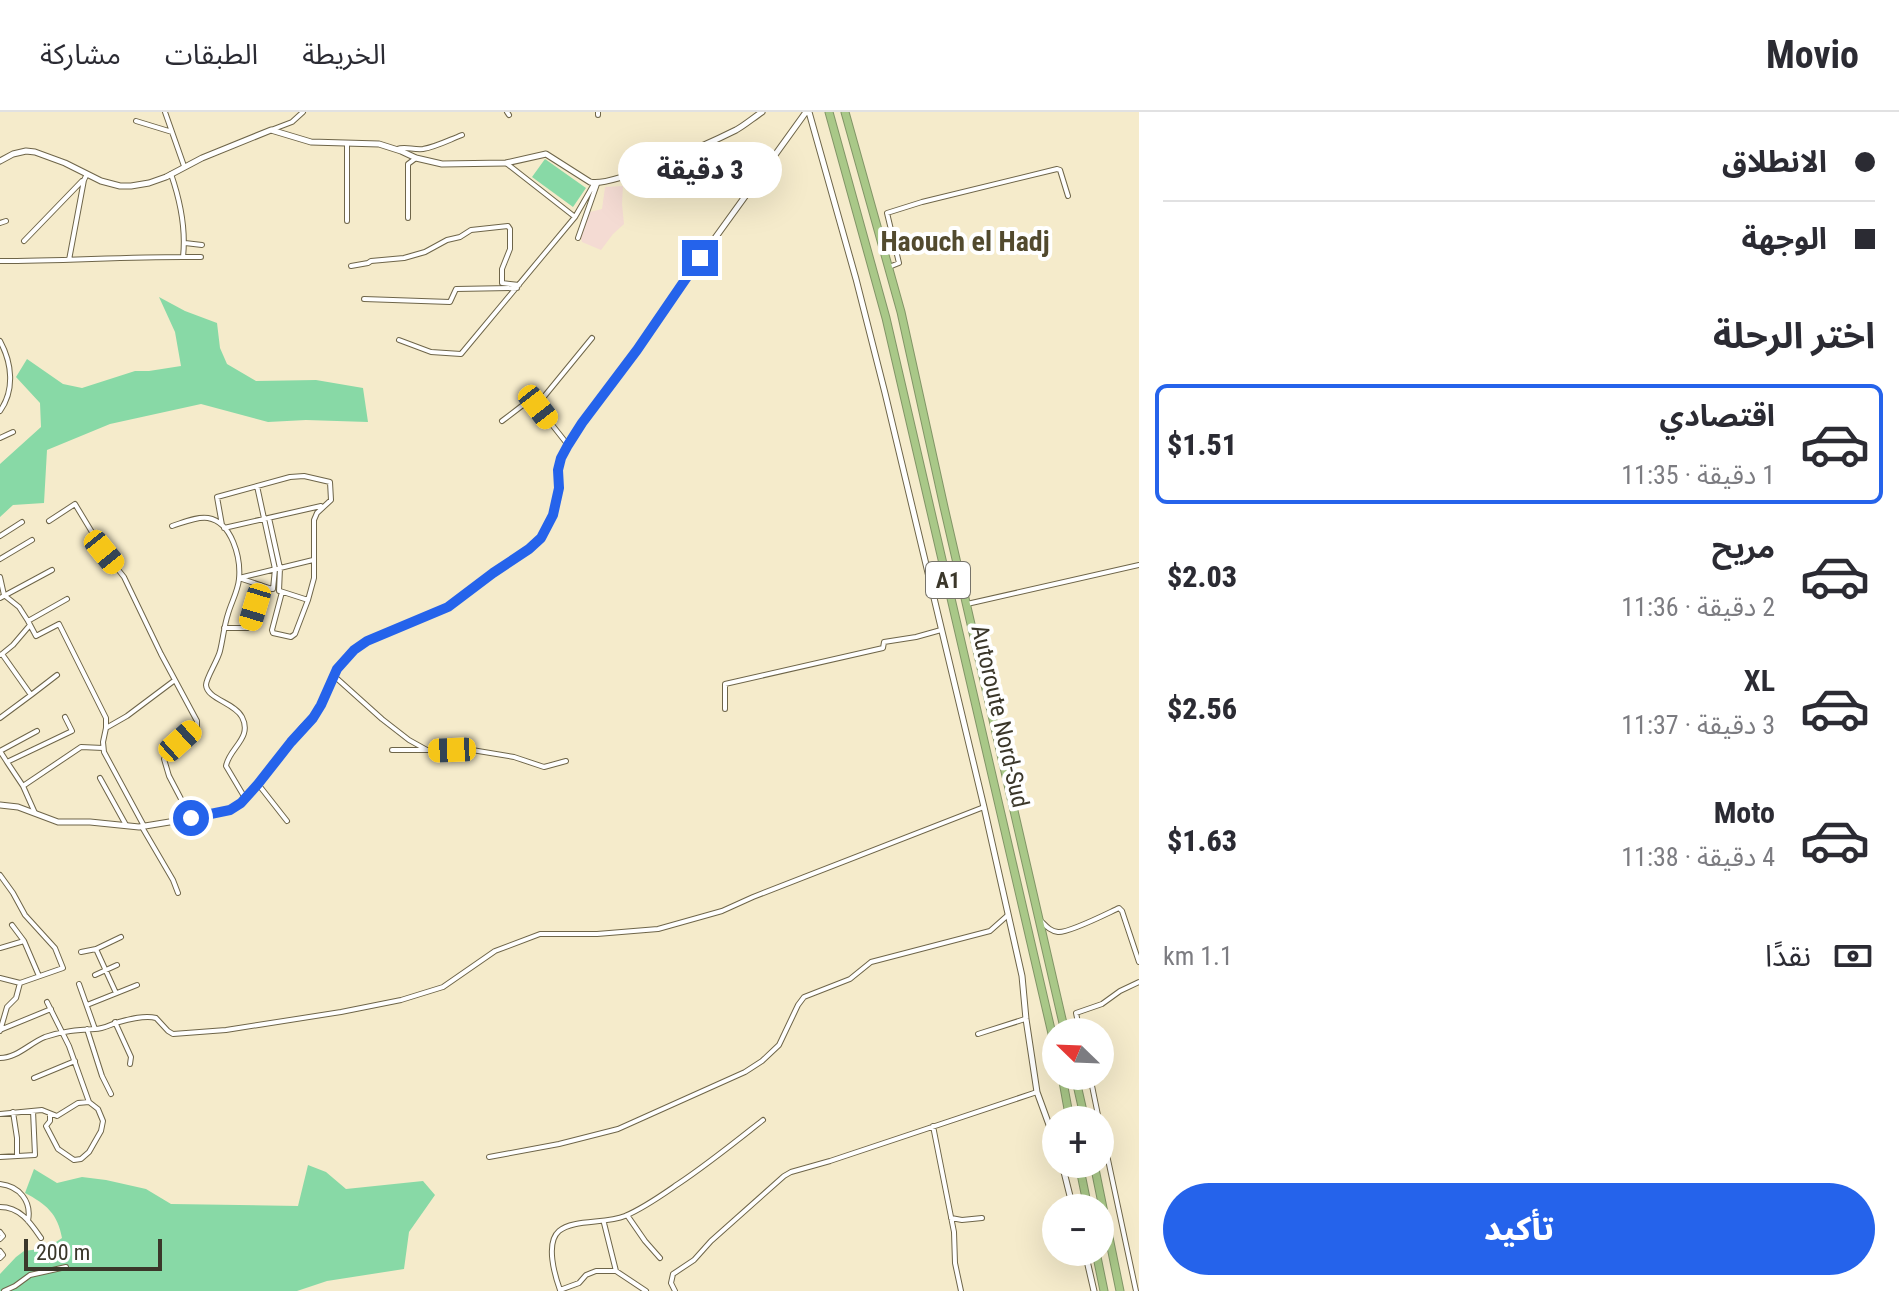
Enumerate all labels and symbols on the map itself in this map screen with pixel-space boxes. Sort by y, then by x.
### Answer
callout: 3 دقيقة [618,142,782,198]
district label: Haouch el Hadj [880,225,1050,258]
route end [682,240,718,276]
car [514,381,562,433]
car [80,526,128,578]
road number: A1 [926,562,970,598]
car [237,581,273,633]
street label: Autoroute Nord-Sud [965,622,1035,810]
car [154,716,206,766]
car [428,737,476,763]
route start [173,800,209,836]
north arrow [1042,1018,1114,1090]
scale bar [24,1235,162,1271]

